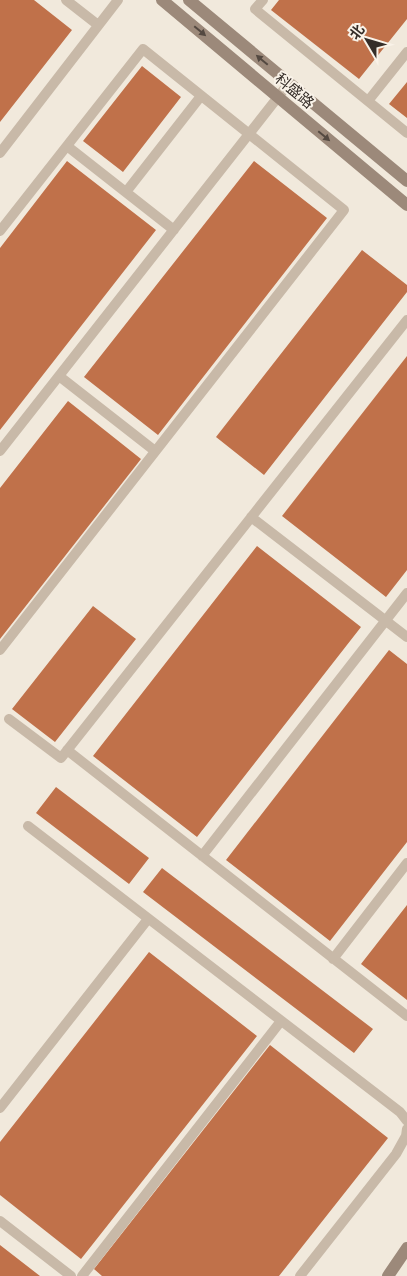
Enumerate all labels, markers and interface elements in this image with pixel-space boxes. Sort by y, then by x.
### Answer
north arrow [342,15,392,65]
text: 北 [345,21,367,42]
one-way arrow [193,26,206,37]
one-way arrow [256,54,268,66]
street label: 科盛路 [272,69,318,111]
one-way arrow [318,130,331,141]

